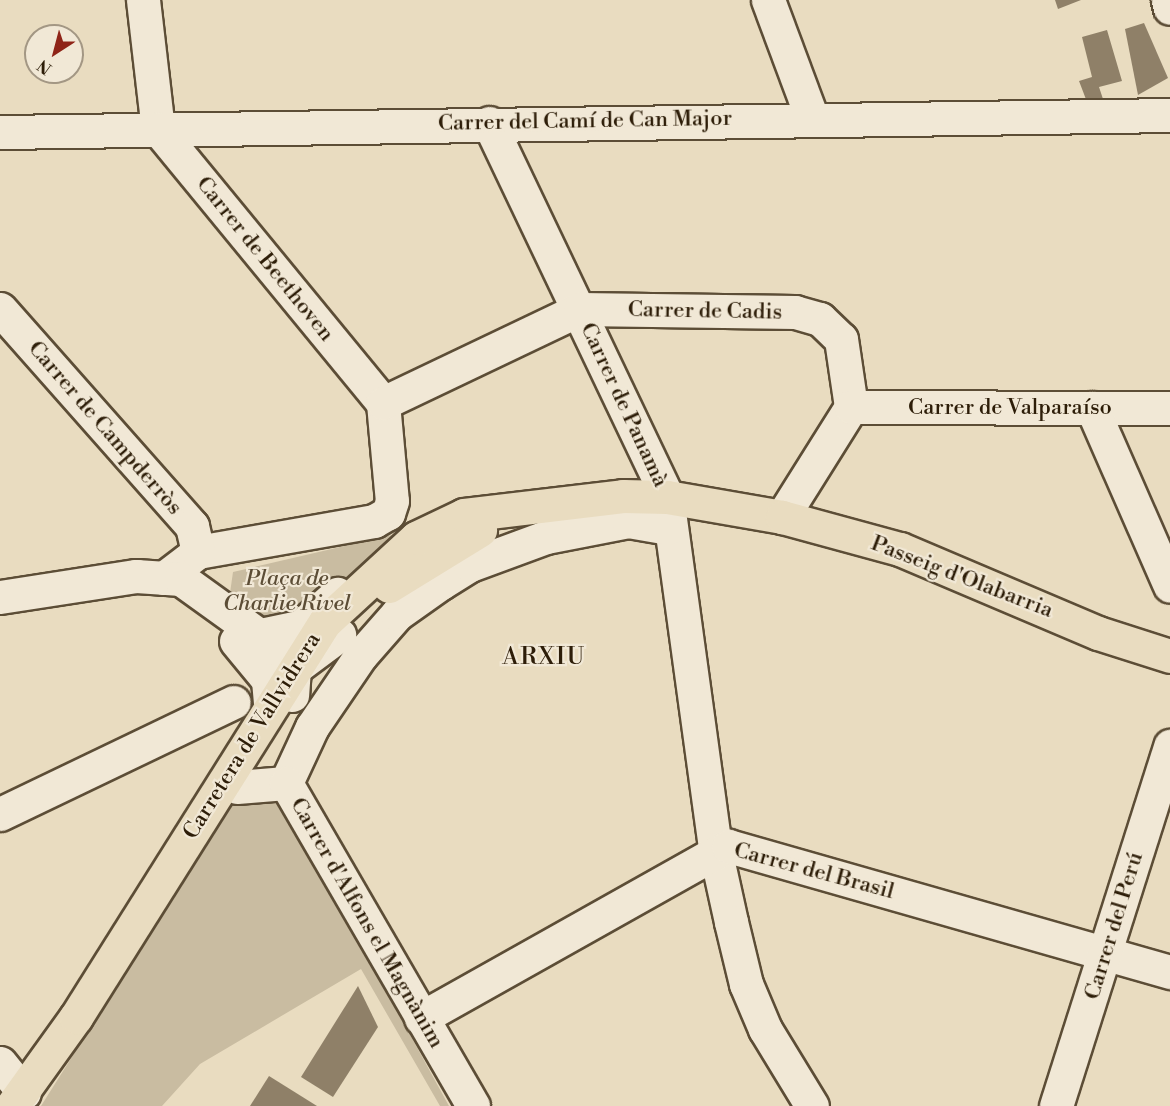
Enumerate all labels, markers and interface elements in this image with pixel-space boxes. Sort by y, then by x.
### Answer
north arrow [24,24,84,84]
text: N [34,55,56,79]
street label: Carrer del Camí de Can Major [438,105,732,137]
street label: Carrer de Beethoven [190,171,340,347]
street label: Carrer de Cadis [628,296,782,326]
street label: Carrer de Panamà [574,319,674,491]
street label: Carrer de Campderròs [22,336,188,520]
street label: Carrer de Valparaíso [908,395,1112,421]
street label: Passeig d'Olabarria [867,530,1057,624]
park label: Plaça de Charlie Rivel [223,565,351,616]
street label: Carretera de Vallvidrera [178,628,326,844]
district label: ARXIU [502,644,586,672]
street label: Carrer d'Alfons el Magnànim [284,793,450,1053]
street label: Carrer del Brasil [731,837,897,905]
street label: Carrer del Perú [1079,849,1149,1003]

